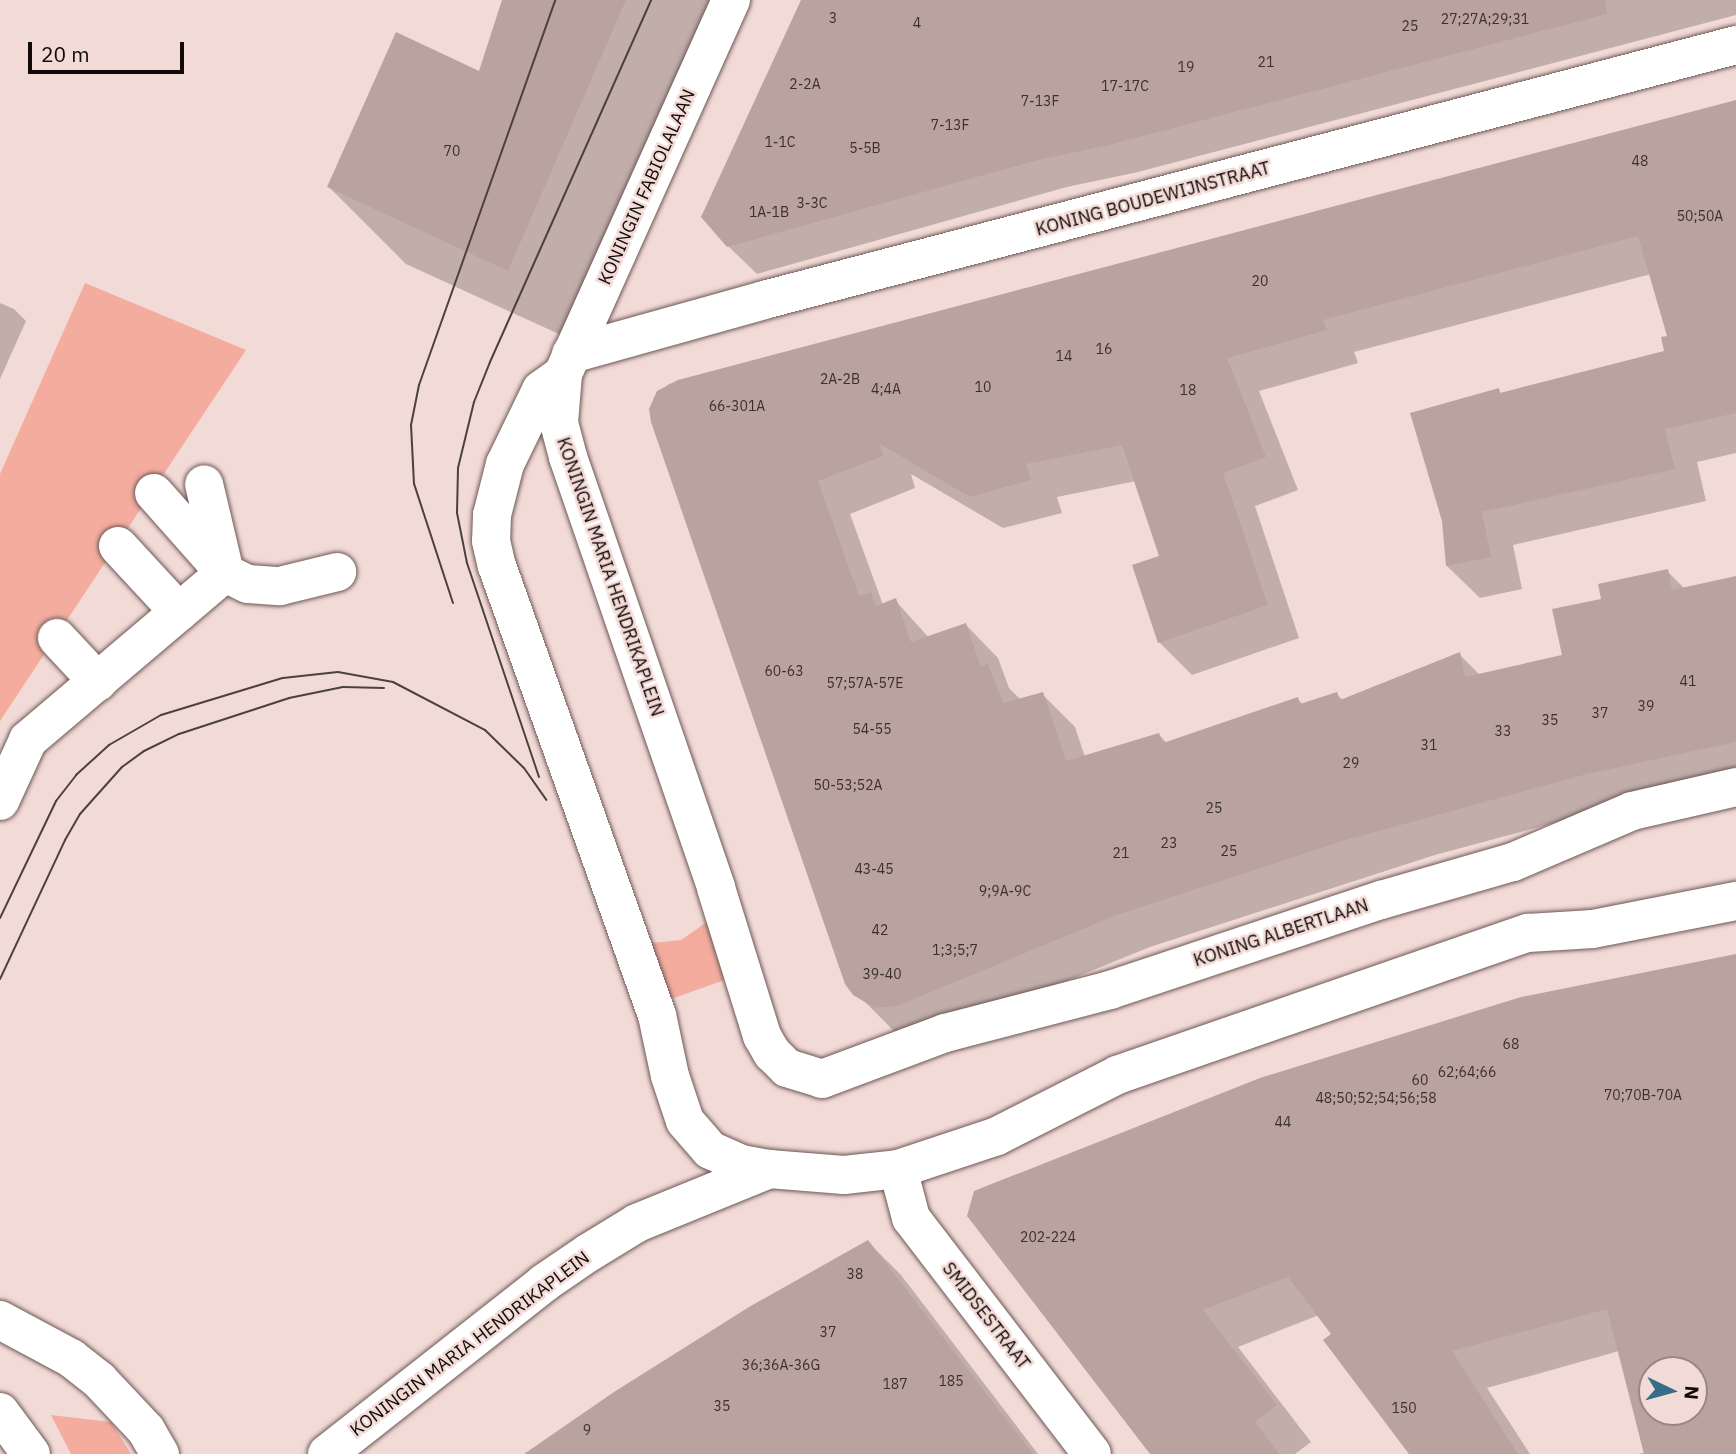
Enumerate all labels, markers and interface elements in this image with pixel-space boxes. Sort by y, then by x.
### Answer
house number: 3 [829,10,837,26]
house number: 27;27A;29;31 [1441,11,1529,27]
house number: 4 [913,15,921,31]
house number: 25 [1402,18,1418,34]
scale bar [32,28,187,72]
text: 20 m [41,40,90,68]
house number: 21 [1258,54,1274,70]
house number: 19 [1178,59,1194,75]
house number: 2-2A [789,76,821,92]
house number: 17-17C [1101,78,1149,94]
street label: KONINGIN FABIOLALAAN [594,86,700,288]
house number: 7-13F [1021,93,1059,109]
house number: 7-13F [931,117,969,133]
house number: 1-1C [764,134,796,150]
house number: 5-5B [849,140,881,156]
house number: 70 [444,143,460,159]
house number: 48 [1632,153,1648,169]
street label: KONING BOUDEWIJNSTRAAT [1033,157,1273,241]
house number: 3-3C [796,195,828,211]
house number: 1A-1B [749,204,789,220]
house number: 50;50A [1677,208,1723,224]
house number: 20 [1252,273,1268,289]
house number: 16 [1096,341,1112,357]
house number: 14 [1056,348,1072,364]
house number: 2A-2B [820,371,860,387]
house number: 10 [975,379,991,395]
house number: 4;4A [871,381,901,397]
house number: 18 [1180,382,1196,398]
house number: 66-301A [709,398,765,414]
street label: KONINGIN MARIA HENDRIKAPLEIN [552,435,668,719]
house number: 60-63 [764,663,804,679]
house number: 41 [1680,673,1696,689]
house number: 57;57A-57E [827,675,903,691]
house number: 39 [1638,698,1654,714]
house number: 37 [1592,705,1608,721]
house number: 35 [1542,712,1558,728]
house number: 54-55 [852,721,892,737]
house number: 33 [1495,723,1511,739]
house number: 31 [1421,737,1437,753]
house number: 29 [1343,755,1359,771]
house number: 50-53;52A [813,777,883,793]
house number: 25 [1206,800,1222,816]
house number: 23 [1161,835,1177,851]
house number: 25 [1221,843,1237,859]
house number: 21 [1113,845,1129,861]
house number: 43-45 [854,861,894,877]
house number: 9;9A-9C [979,883,1031,899]
street label: KONING ALBERTLAAN [1191,894,1371,972]
house number: 42 [872,922,888,938]
house number: 1;3;5;7 [932,942,978,958]
house number: 39-40 [862,966,902,982]
house number: 68 [1503,1036,1519,1052]
house number: 62;64;66 [1438,1064,1496,1080]
house number: 60 [1412,1072,1428,1088]
house number: 70;70B-70A [1604,1087,1682,1103]
house number: 48;50;52;54;56;58 [1315,1090,1437,1106]
house number: 44 [1275,1114,1291,1130]
house number: 202-224 [1020,1229,1076,1245]
street label: KONINGIN MARIA HENDRIKAPLEIN [346,1247,594,1441]
street label: SMIDSESTRAAT [938,1258,1034,1374]
house number: 38 [847,1266,863,1282]
house number: 37 [820,1324,836,1340]
north arrow [1638,1356,1708,1426]
house number: 36;36A-36G [742,1357,820,1373]
house number: 185 [938,1373,964,1389]
house number: 187 [882,1376,908,1392]
text: N [1679,1385,1704,1401]
house number: 35 [714,1398,730,1414]
house number: 150 [1391,1400,1417,1416]
house number: 9 [583,1422,591,1438]

